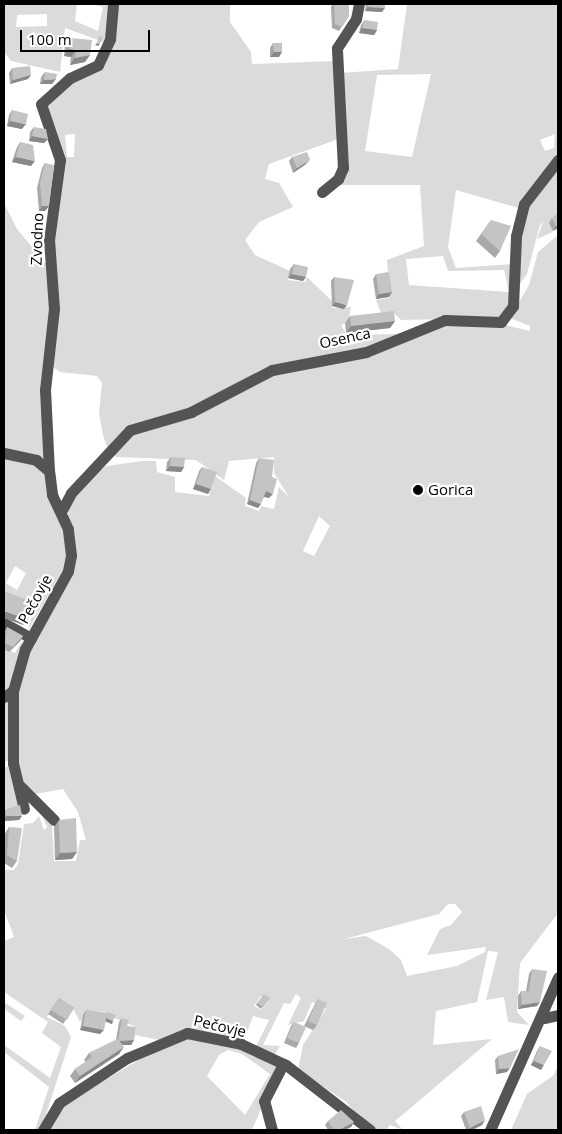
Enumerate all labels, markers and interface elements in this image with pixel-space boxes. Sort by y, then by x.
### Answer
scale bar [22,20,152,52]
text: 100 m [28,29,72,49]
street label: Zvodno [27,212,47,266]
street label: Osenca [318,324,372,352]
place label: Gorica [428,481,473,499]
marker: Gorica [412,484,424,496]
street label: Pečovje [14,571,56,627]
street label: Pečovje [192,1011,248,1041]

